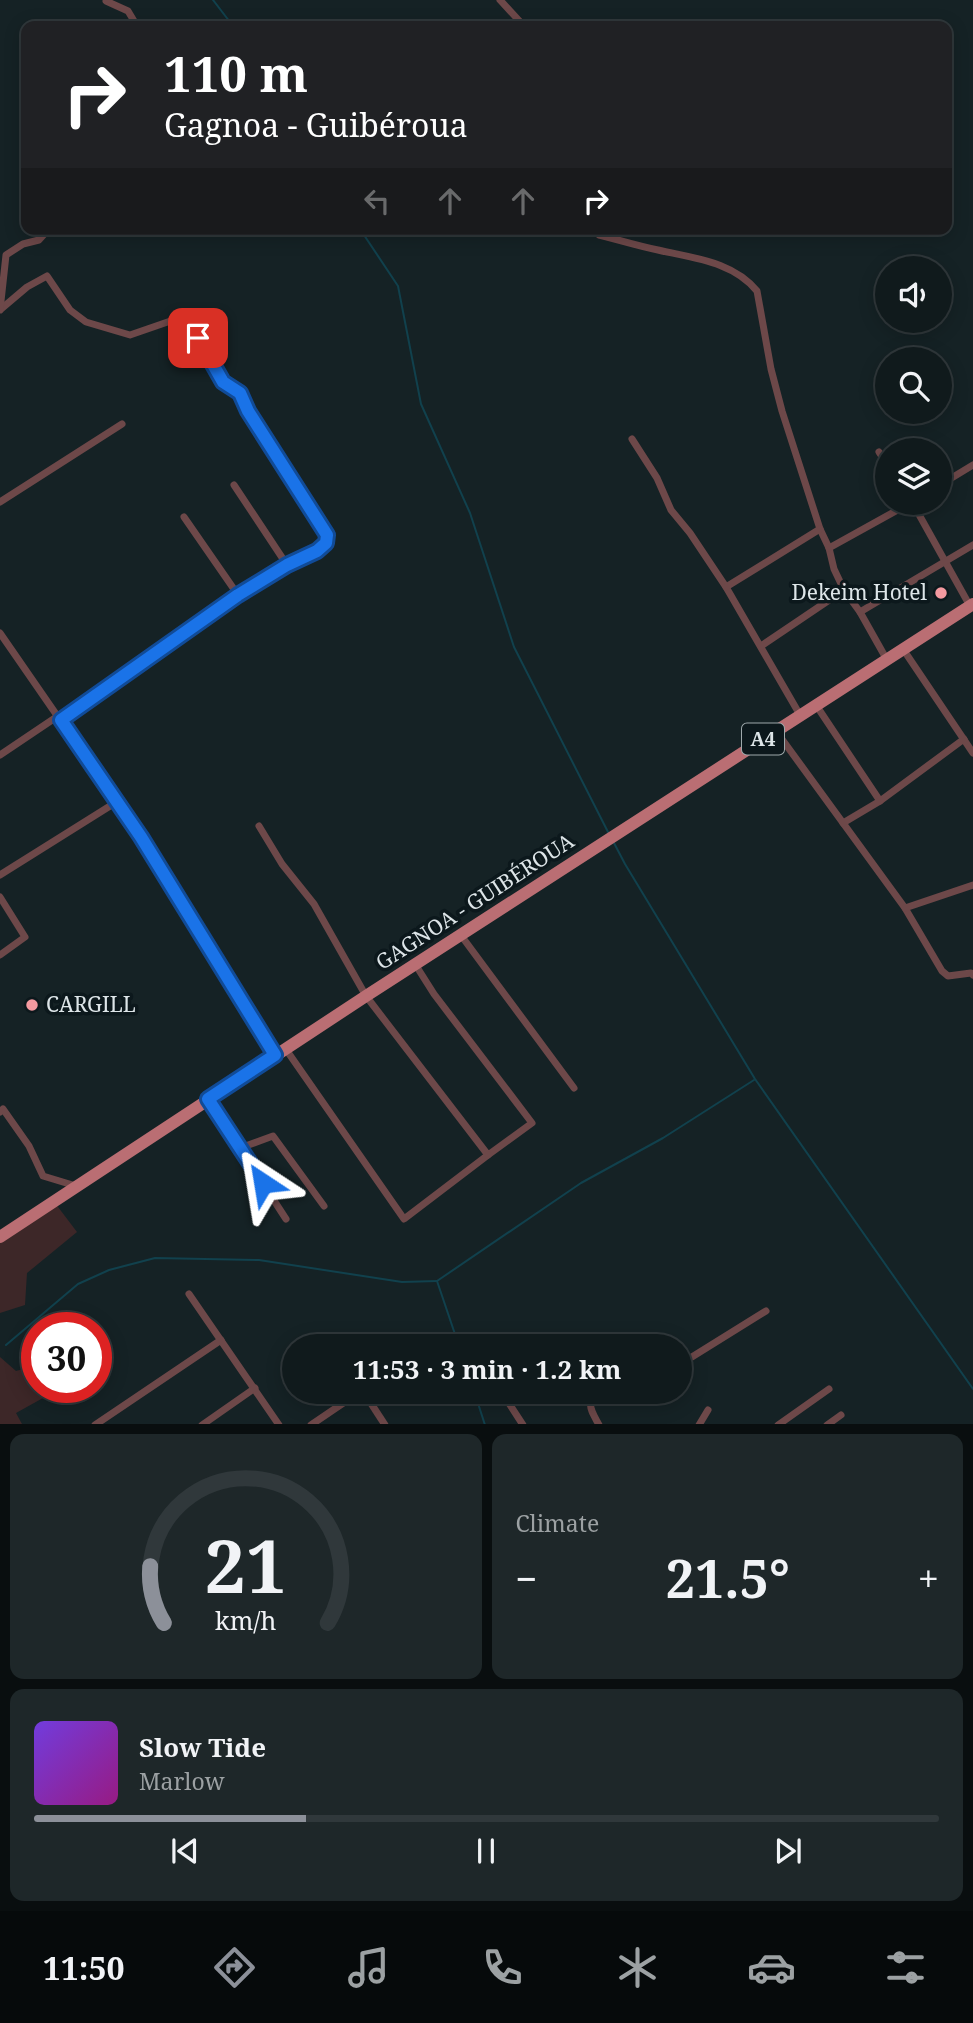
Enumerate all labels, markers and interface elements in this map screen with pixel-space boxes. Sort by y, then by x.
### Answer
text: 110 m [164,40,308,106]
icon: right [49,49,140,140]
text: Gagnoa - Guibéroua [164,103,468,146]
icon: left [358,182,396,220]
icon: ahead [431,182,469,220]
icon: ahead [504,182,542,220]
icon: right [577,182,615,220]
map controls [875,256,952,515]
button: sound [875,256,952,333]
pin [168,308,228,368]
icon: arrive [179,319,217,357]
button: search [875,347,952,424]
button: layers [875,438,952,515]
place label: Dekeim Hotel [791,578,927,606]
marker: Dekeim Hotel [933,585,949,601]
road number: A4 [742,724,784,754]
street label: GAGNOA - GUIBÉROUA [370,826,579,976]
place label: CARGILL [46,990,136,1018]
marker: CARGILL [24,997,40,1013]
position arrow [226,1146,300,1220]
speed limit sign: 30 [21,1312,112,1403]
text: 11:53 · 3 min · 1.2 km [353,1351,621,1387]
text: Climate [516,1507,599,1539]
text: 21 [205,1515,287,1614]
text: 21.5° [666,1542,790,1613]
text: − [516,1552,538,1604]
text: + [918,1552,939,1604]
text: km/h [215,1602,277,1636]
text: Slow Tide [139,1729,266,1765]
text: Marlow [139,1765,225,1797]
icon: previous [166,1832,204,1870]
icon: pause [467,1832,505,1870]
icon: next [769,1832,807,1870]
icon: directions [210,1943,259,1992]
icon: music [344,1943,393,1992]
icon: phone [478,1943,527,1992]
icon: climate [613,1943,662,1992]
icon: car [747,1943,796,1992]
icon: filters [881,1943,930,1992]
text: 11:50 [43,1946,125,1989]

